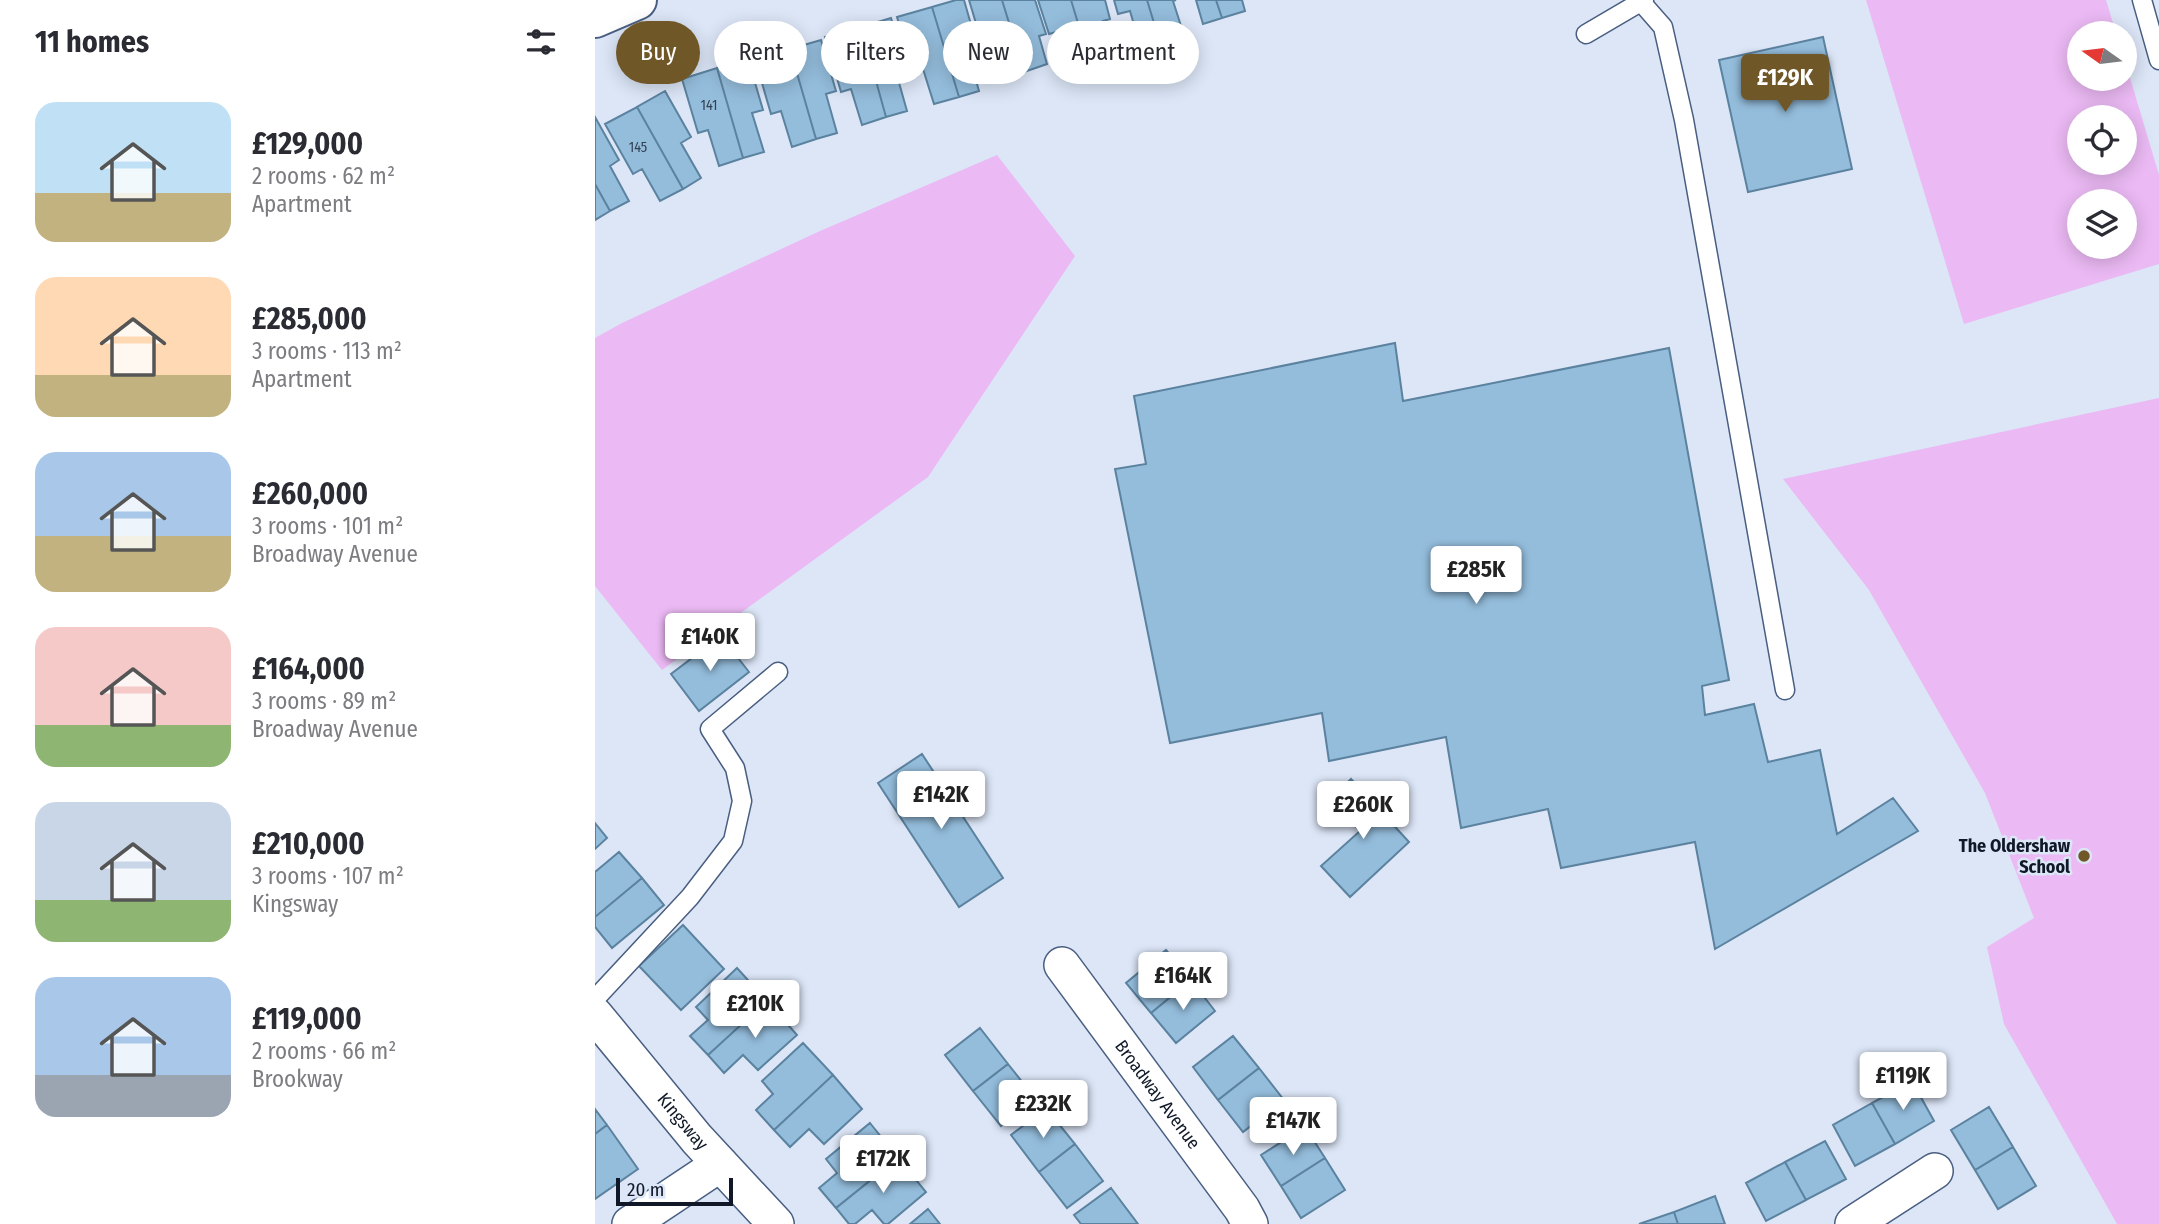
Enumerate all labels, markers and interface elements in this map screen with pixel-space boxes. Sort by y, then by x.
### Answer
chip: Buy [616,21,700,84]
chip: Rent [714,21,807,84]
chip: Filters [821,21,929,84]
chip: New [943,21,1033,84]
chip: Apartment [1047,21,1199,84]
north arrow [2067,21,2137,91]
map controls [2067,21,2137,259]
icon: filters [522,23,560,61]
text: 11 homes [35,24,149,60]
pin: £129K [1736,54,1834,114]
text: £129K [1757,63,1813,91]
house number: 141 [701,97,717,114]
button: locate [2067,105,2137,175]
text: £129,000 [252,126,363,162]
icon: home [91,130,175,214]
house number: 145 [629,139,647,156]
text: 2 rooms · 62 m² [252,162,395,190]
button: layers [2067,189,2137,259]
text: Apartment [252,190,352,218]
text: £285,000 [252,301,367,337]
icon: home [91,305,175,389]
text: 3 rooms · 113 m² [252,337,402,365]
text: Apartment [252,365,352,393]
text: £260,000 [252,476,368,512]
icon: home [91,480,175,564]
text: 3 rooms · 101 m² [252,512,403,540]
text: Broadway Avenue [252,540,418,568]
pin: £285K [1427,546,1525,606]
text: £285K [1447,555,1505,583]
pin: £140K [661,614,759,673]
text: £140K [681,622,739,650]
text: £164,000 [252,651,365,687]
icon: home [91,655,175,739]
text: 3 rooms · 89 m² [252,687,396,715]
text: Broadway Avenue [252,715,418,743]
pin: £142K [892,772,990,831]
text: £142K [913,780,969,808]
pin: £260K [1314,782,1412,841]
text: £260K [1333,790,1393,818]
text: £210,000 [252,826,365,862]
icon: home [91,830,175,914]
place label: The Oldershaw School [1959,835,2071,878]
marker: The Oldershaw School [2076,848,2092,864]
text: 3 rooms · 107 m² [252,862,404,890]
text: Kingsway [252,890,338,918]
pin: £164K [1134,953,1232,1012]
text: £164K [1154,961,1212,989]
pin: £210K [706,981,804,1040]
text: £210K [726,989,784,1017]
text: £119,000 [252,1001,362,1037]
icon: home [91,1005,175,1089]
street label: Broadway Avenue [1110,1036,1205,1153]
text: 2 rooms · 66 m² [252,1037,396,1065]
pin: £119K [1854,1052,1952,1112]
text: £119K [1876,1061,1930,1089]
text: Brookway [252,1065,343,1093]
pin: £232K [994,1080,1092,1140]
street label: Kingsway [653,1088,713,1155]
text: £232K [1015,1089,1071,1117]
pin: £147K [1244,1098,1342,1157]
text: £147K [1266,1106,1320,1134]
pin: £172K [834,1136,932,1195]
text: £172K [856,1144,910,1172]
scale bar [616,1175,733,1207]
text: 20 m [627,1178,664,1201]

